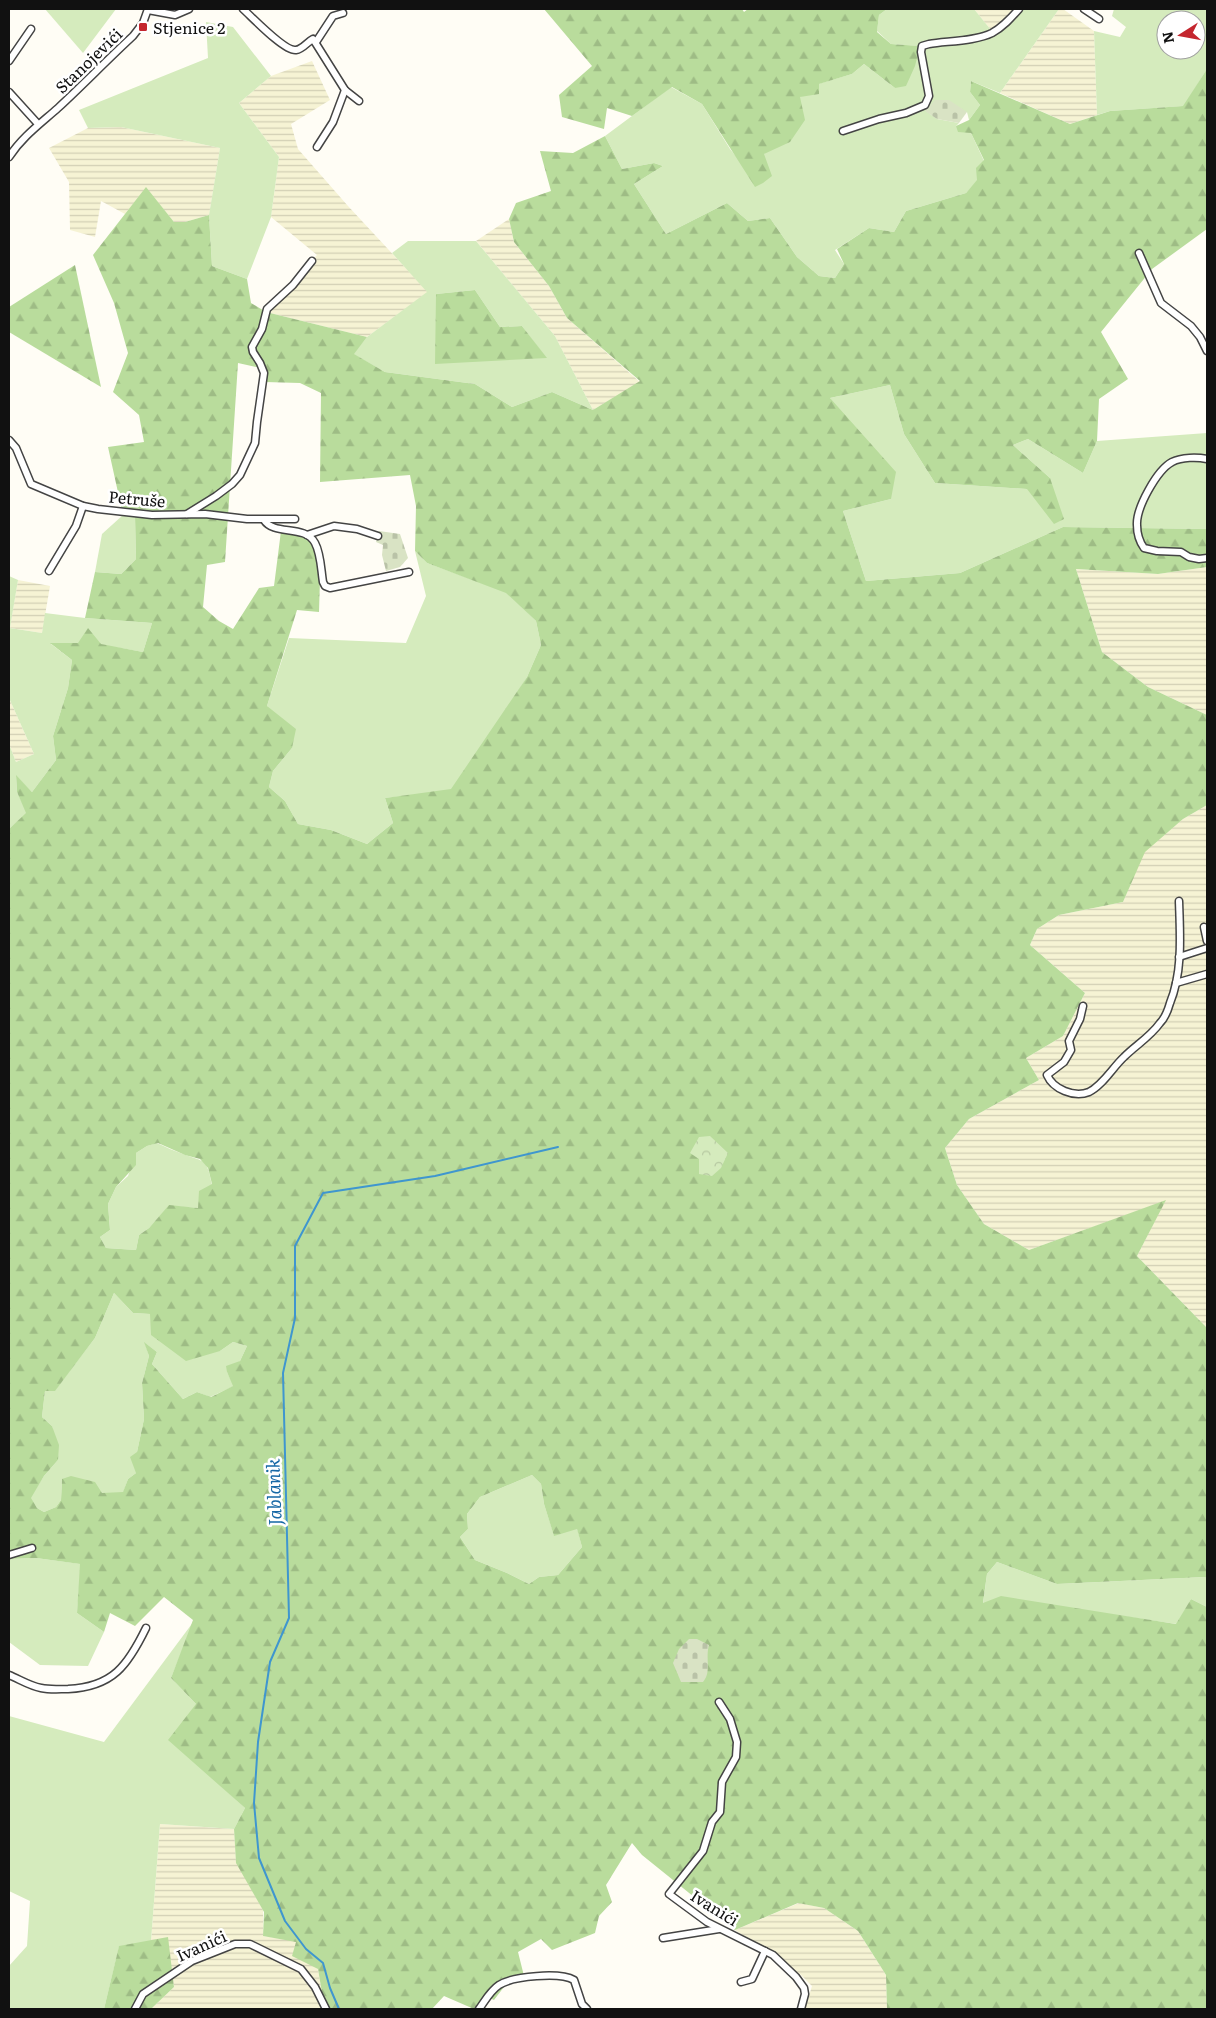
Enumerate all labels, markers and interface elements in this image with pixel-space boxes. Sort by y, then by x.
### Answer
north arrow [1156,10,1206,60]
place label: Stjenice 2 [153,15,225,39]
marker: Stjenice 2 [137,21,149,33]
street label: Stanojevići [49,22,127,98]
text: N [1156,30,1178,45]
street label: Petruše [108,484,166,512]
water label: Jablanik [258,1458,288,1526]
street label: Ivanići [686,1883,744,1931]
street label: Ivanići [172,1923,230,1967]

